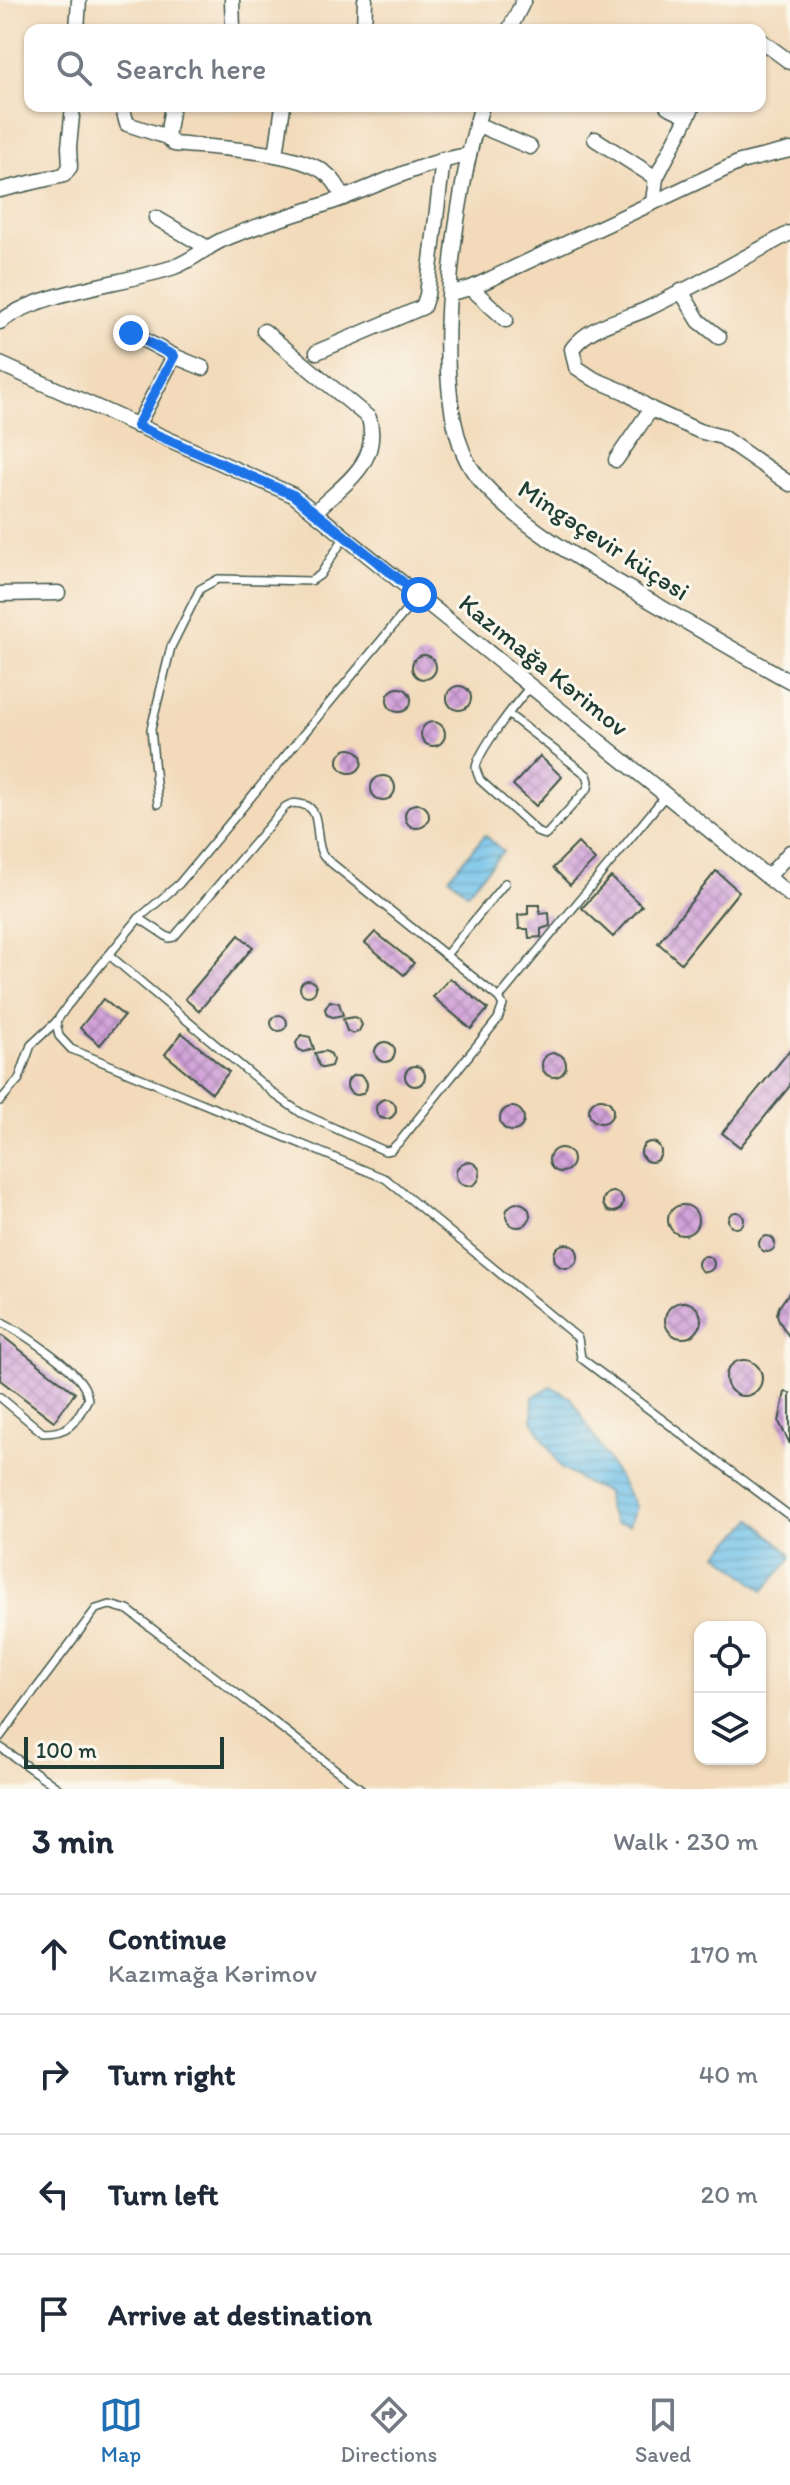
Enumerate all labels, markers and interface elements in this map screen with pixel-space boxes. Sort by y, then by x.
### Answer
search box [24,24,766,112]
icon: search [52,46,96,90]
text: Search here [116,50,266,87]
route end [113,315,149,351]
street label: Mingəçevir küçəsi [512,473,696,607]
route start [401,577,437,613]
street label: Kazımağa Kərimov [453,587,635,743]
map controls [694,1621,766,1765]
button: locate [694,1621,766,1693]
button: layers [694,1693,766,1765]
scale bar [24,1733,224,1769]
text: 100 m [36,1737,97,1764]
text: 3 min [32,1821,114,1862]
text: Walk · 230 m [613,1825,758,1857]
text: Continue [108,1920,227,1957]
icon: ahead [32,1932,76,1976]
text: 170 m [689,1938,758,1970]
text: Kazımağa Kərimov [108,1957,317,1989]
icon: right [32,2052,76,2096]
text: Turn right [108,2056,236,2093]
text: 40 m [699,2058,758,2090]
icon: left [32,2172,76,2216]
text: Turn left [108,2176,219,2213]
text: 20 m [701,2178,758,2210]
icon: arrive [32,2292,76,2336]
text: Arrive at destination [108,2296,372,2333]
tab: Map [99,2393,143,2468]
tab: Directions [341,2393,437,2468]
tab: Saved [635,2393,691,2468]

